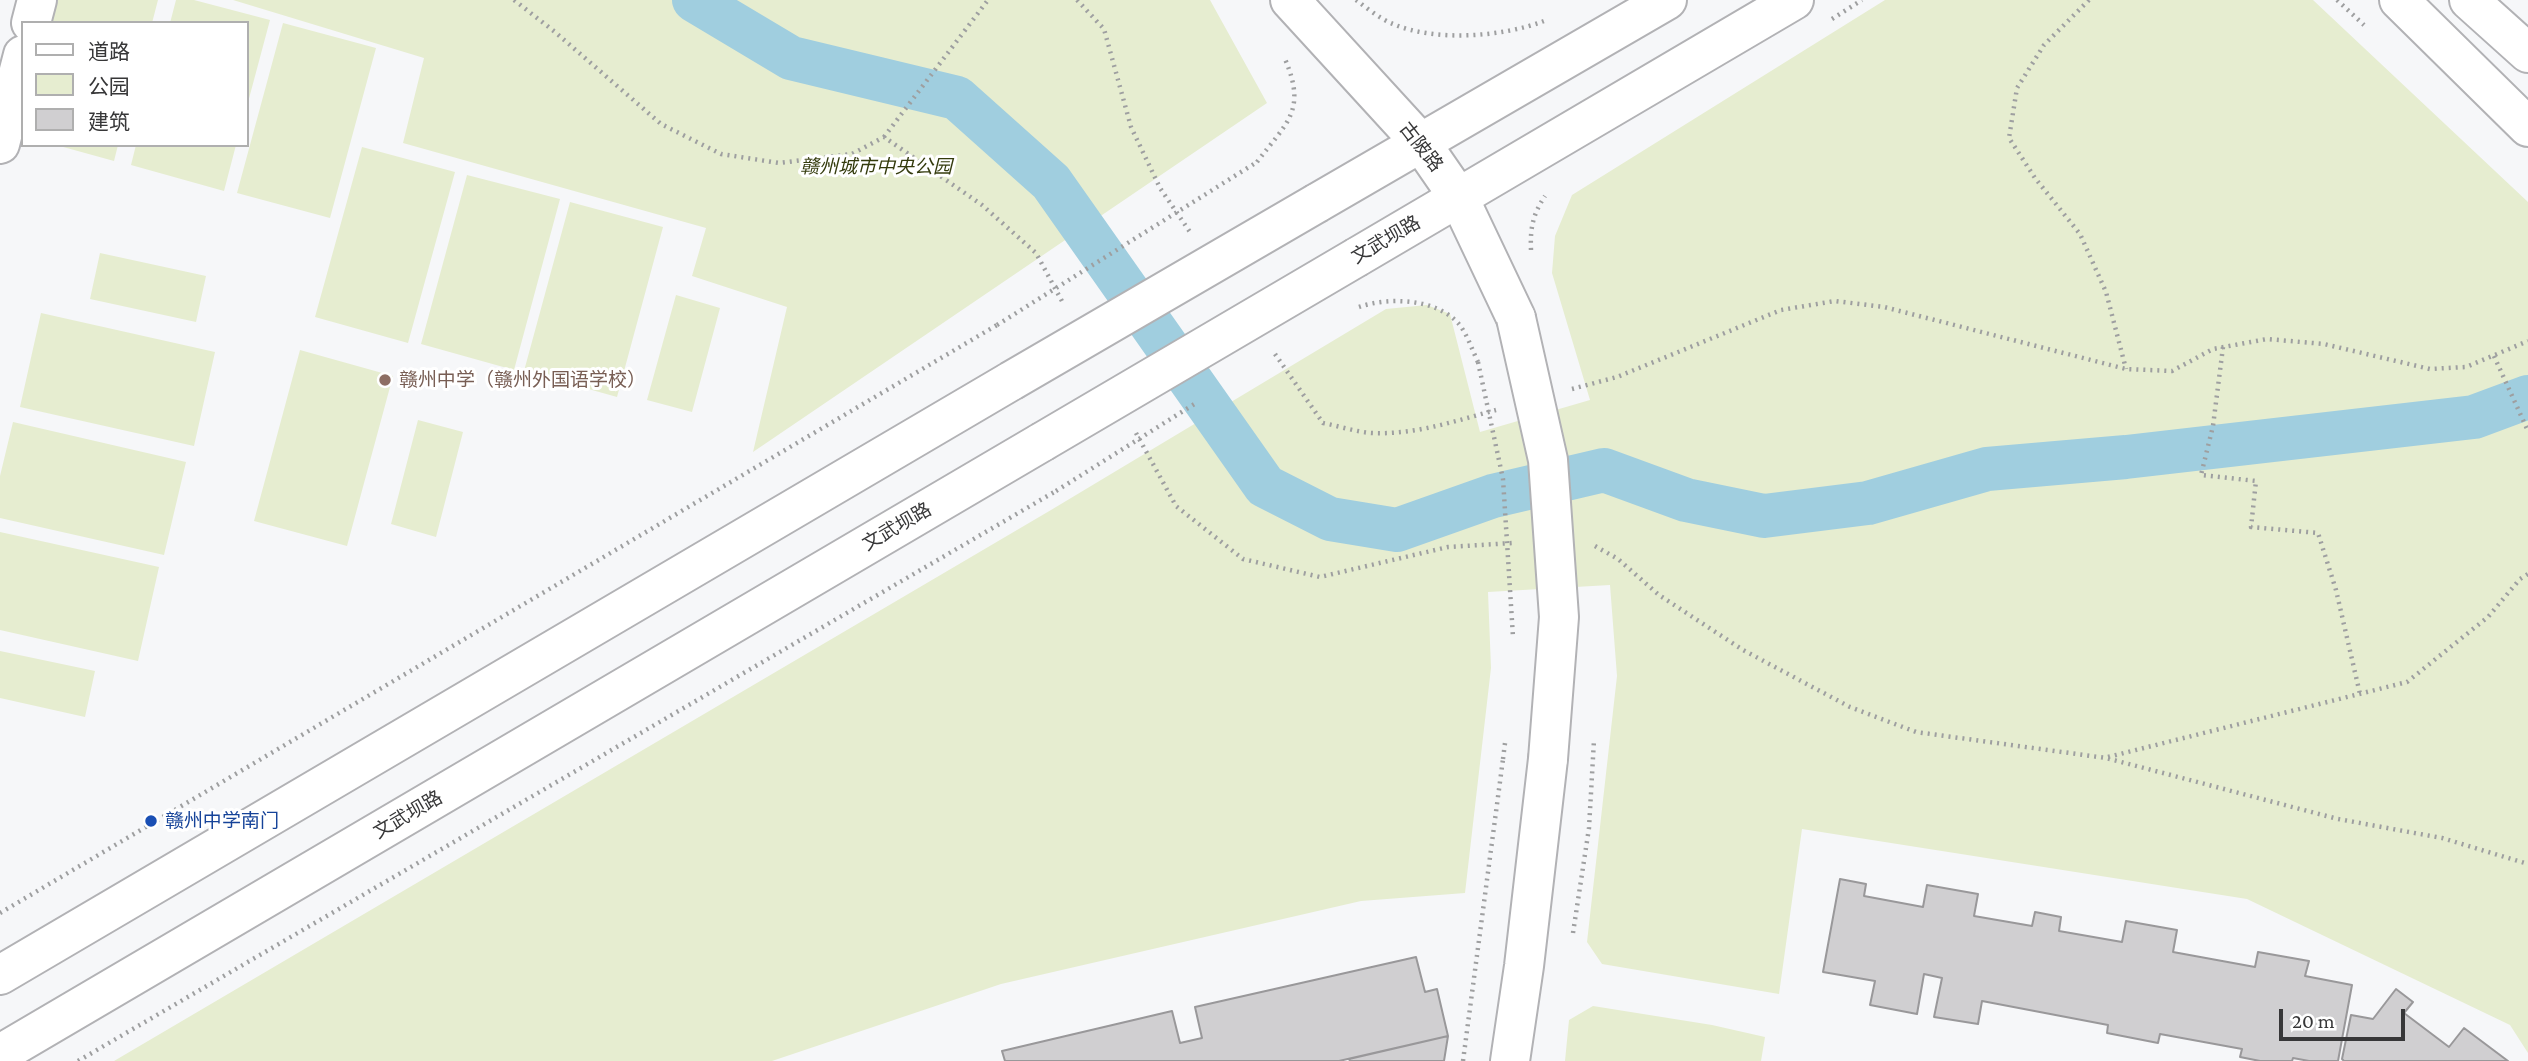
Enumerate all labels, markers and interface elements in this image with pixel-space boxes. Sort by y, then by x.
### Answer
legend [21,21,248,147]
text: 道路 [88,40,130,64]
text: 公园 [88,75,130,99]
text: 建筑 [88,110,130,134]
street label: 古陂路 [1394,118,1448,176]
park label: 赣州城市中央公园 [800,156,952,178]
street label: 文武坝路 [1347,211,1425,269]
place label: 赣州中学（赣州外国语学校） [399,369,646,391]
marker: 赣州中学（赣州外国语学校） [377,372,393,388]
street label: 文武坝路 [858,498,936,556]
street label: 文武坝路 [369,786,447,844]
place label: 赣州中学南门 [165,810,279,832]
marker: 赣州中学南门 [143,813,159,829]
scale bar [2283,995,2409,1038]
text: 20 m [2292,1009,2335,1033]

